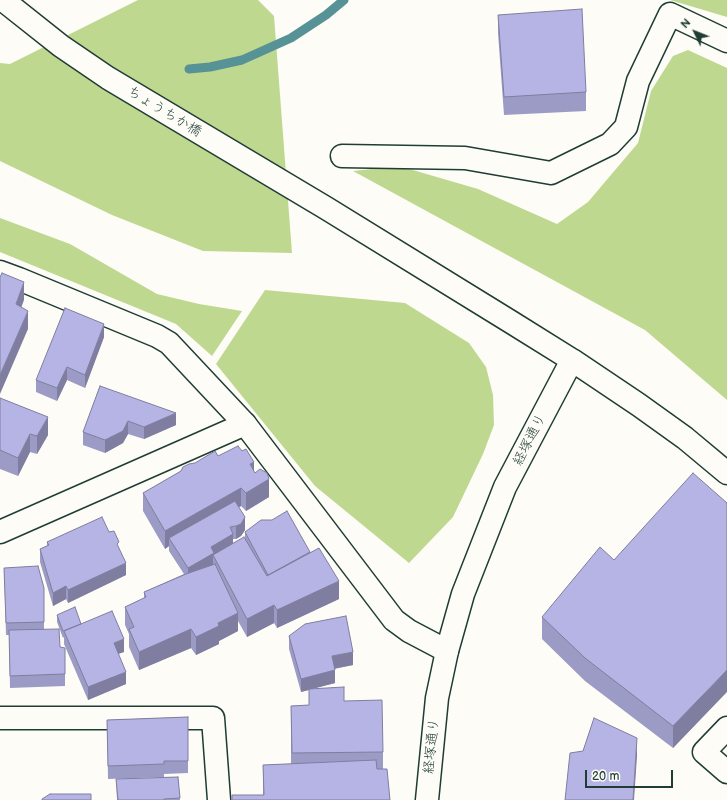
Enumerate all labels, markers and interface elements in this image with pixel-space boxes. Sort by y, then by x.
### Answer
north arrow [675,12,715,52]
text: N [678,16,693,31]
street label: ちょうちか橋 [124,83,204,141]
street label: 経塚通り [510,411,550,469]
street label: 経塚通り [421,717,443,775]
scale bar [587,762,675,788]
text: 20 m [592,769,619,784]

